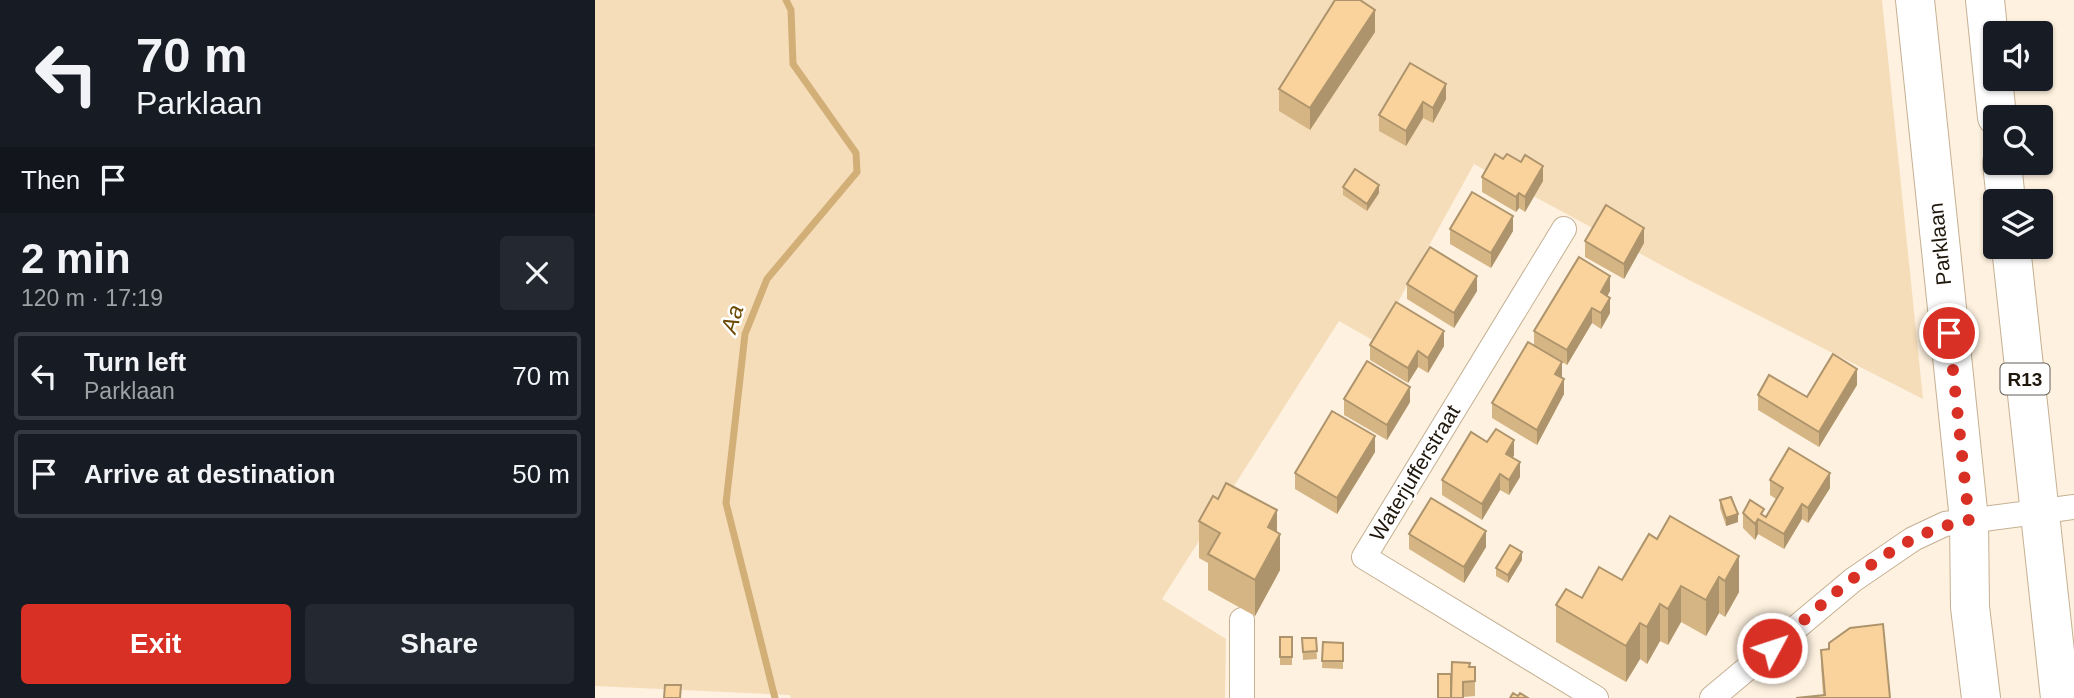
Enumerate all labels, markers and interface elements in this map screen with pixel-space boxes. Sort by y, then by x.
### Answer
map controls [1983,21,2053,259]
button: sound [1983,21,2053,91]
icon: left [21,28,112,119]
text: 70 m [136,28,248,82]
text: Parklaan [136,85,262,121]
button: search [1983,105,2053,175]
icon: arrive [94,161,132,199]
text: Then [21,165,80,195]
button: layers [1983,189,2053,259]
street label: Parklaan [1924,202,1955,286]
text: 2 min [21,235,131,282]
button: close [500,236,574,310]
text: 120 m · 17:19 [21,285,163,311]
water label: Aa [715,302,749,338]
pin [1919,303,1979,363]
icon: arrive [1930,314,1968,352]
text: Turn left [84,347,186,377]
icon: left [25,357,63,395]
text: 70 m [512,361,570,391]
road number: R13 [2001,364,2049,394]
text: Parklaan [84,378,175,404]
street label: Waterjufferstraat [1365,401,1464,545]
icon: arrive [25,455,63,493]
text: Arrive at destination [84,459,335,489]
text: 50 m [512,459,570,489]
button: Exit [21,604,291,684]
button: Share [305,604,574,684]
position arrow [1735,611,1809,685]

